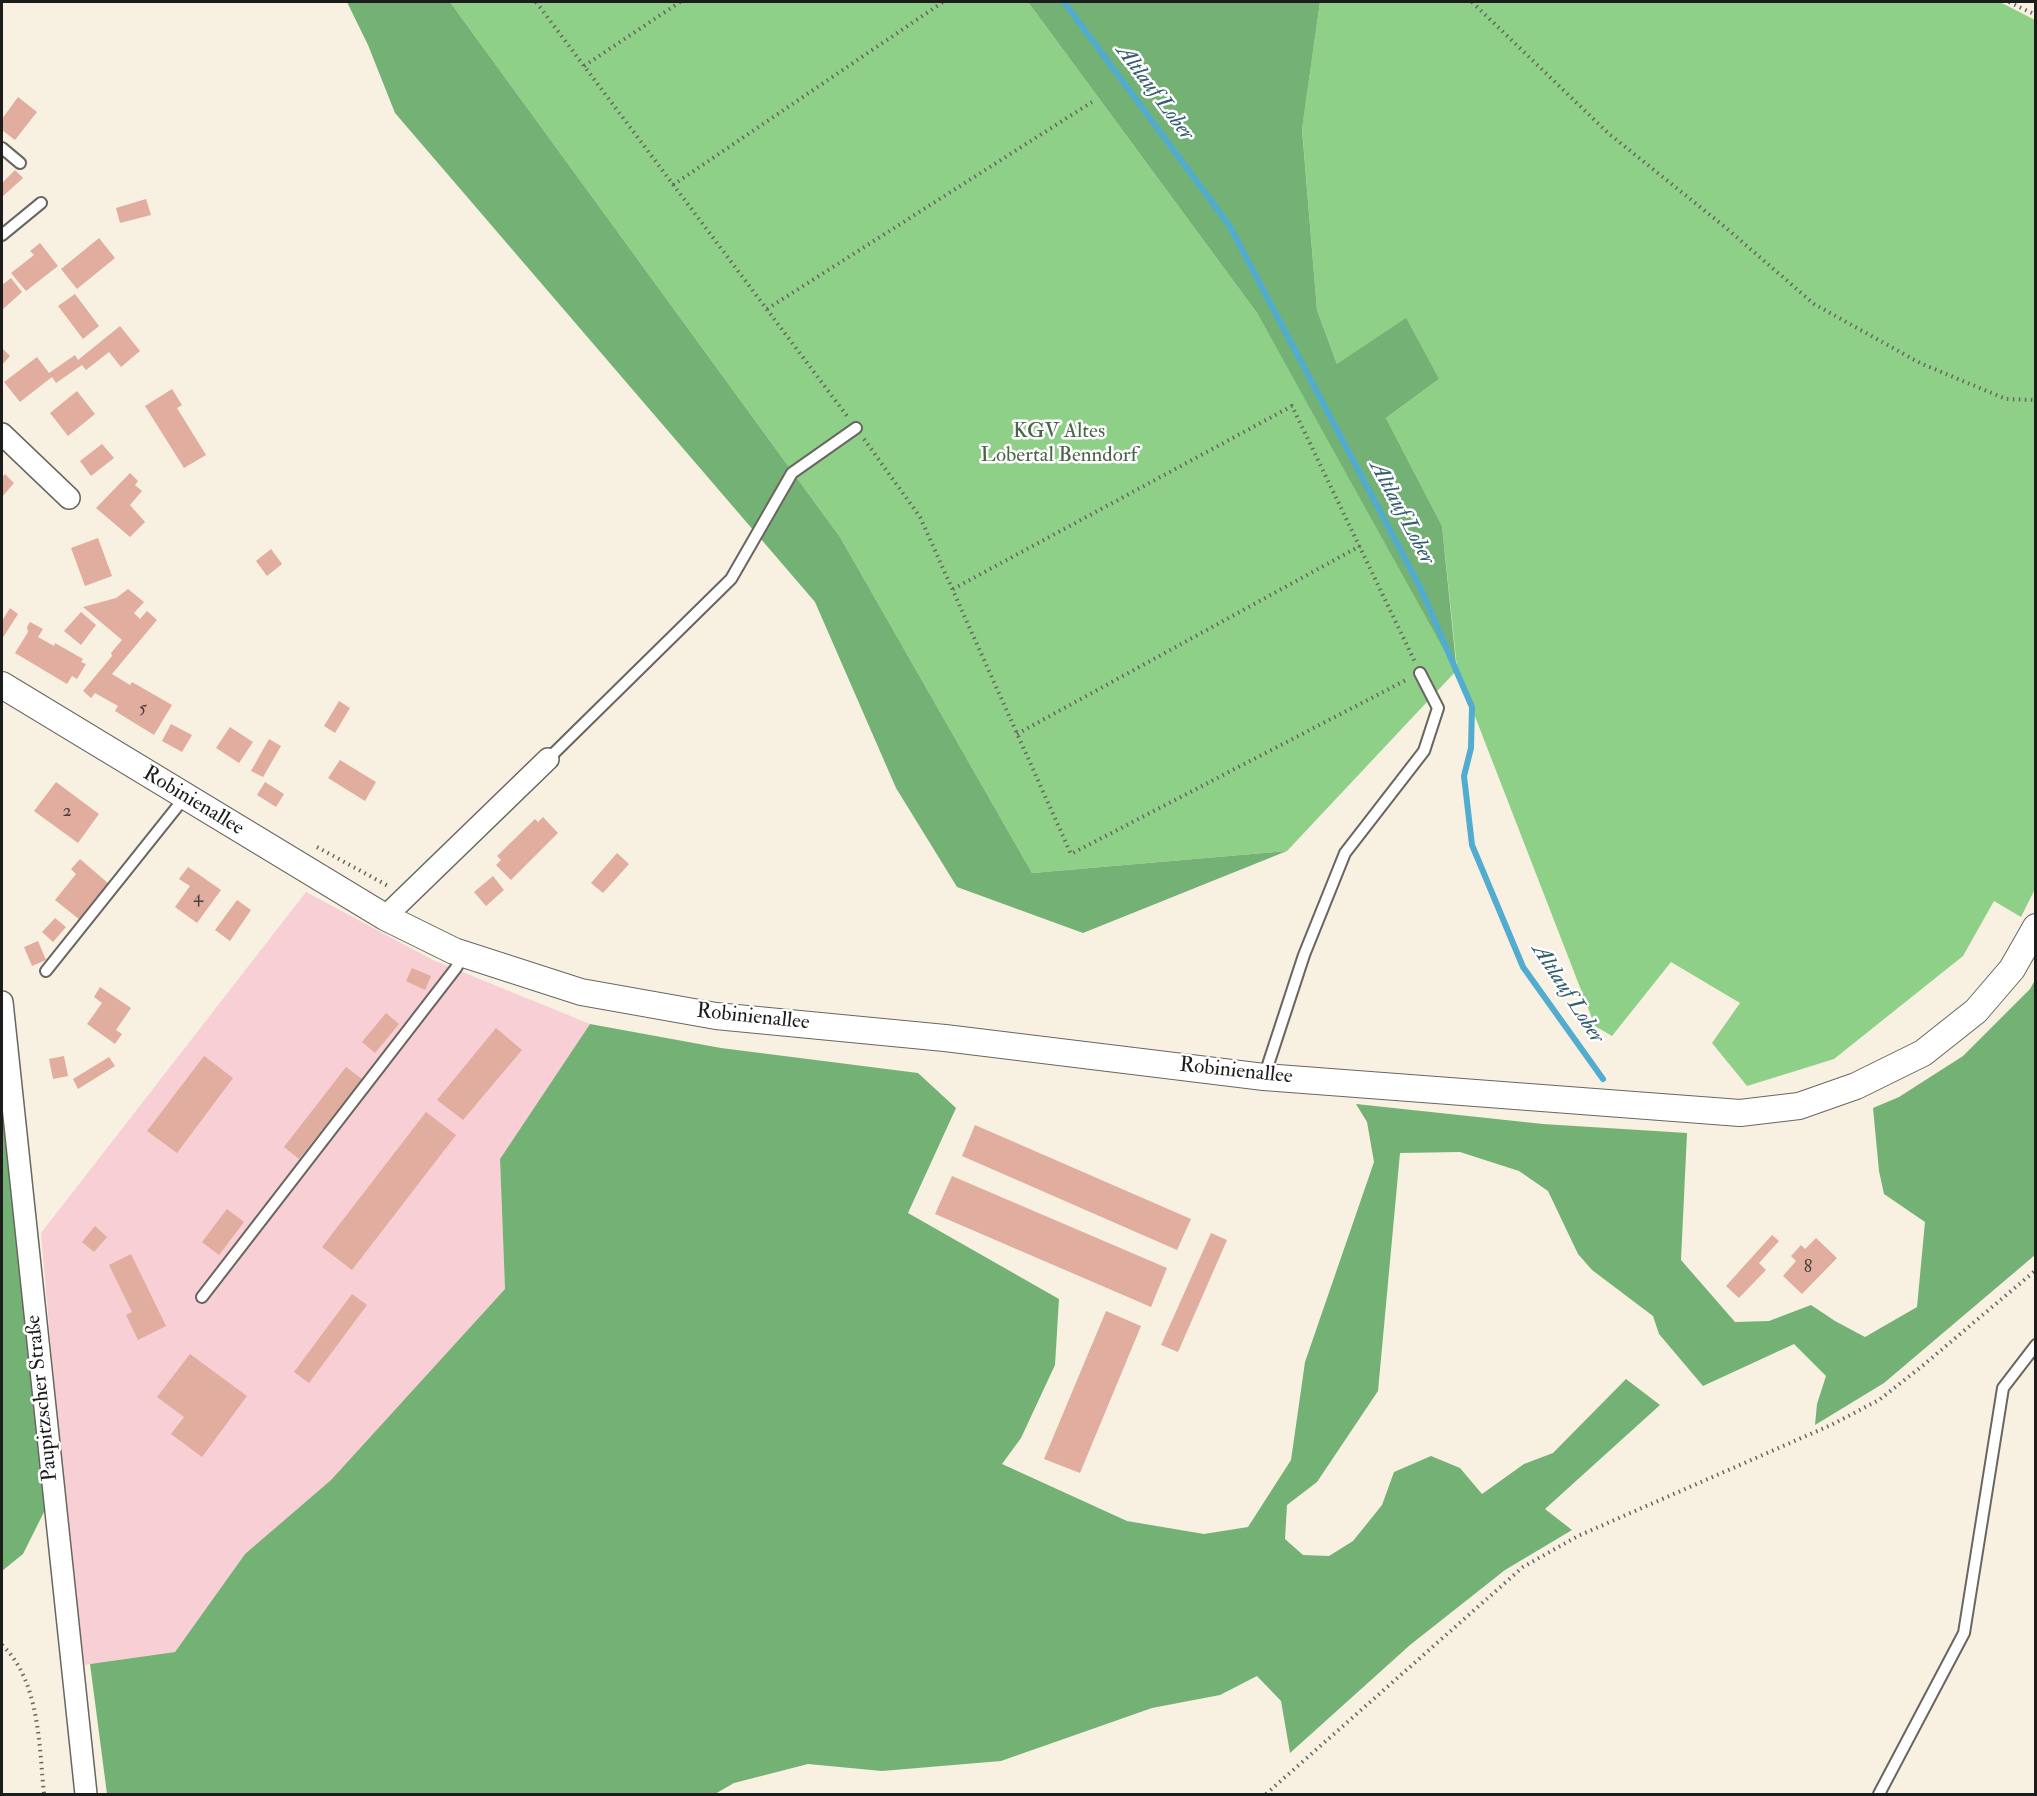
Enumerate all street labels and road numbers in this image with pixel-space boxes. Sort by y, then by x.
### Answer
street label: Robinienallee [138,762,248,842]
street label: Robinienallee [695,1000,811,1036]
street label: Robinienallee [1178,1054,1294,1090]
street label: Paupitzscher Straße [22,1314,64,1482]

